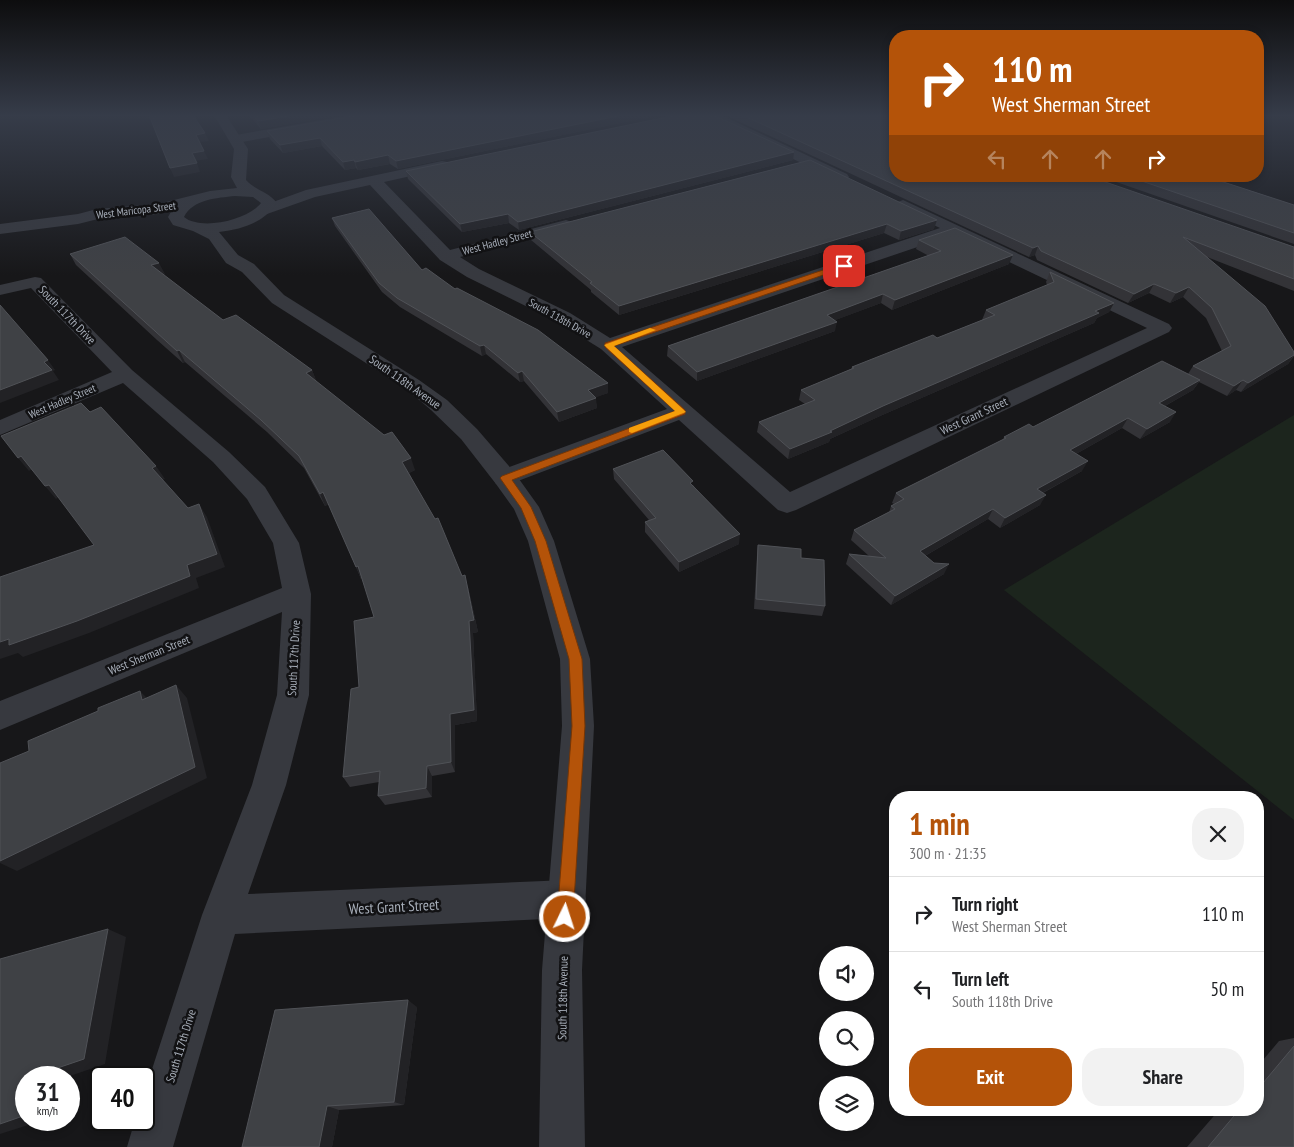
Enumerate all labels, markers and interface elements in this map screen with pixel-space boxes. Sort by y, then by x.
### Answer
text: 110 m [992,46,1073,92]
icon: right [909,50,974,115]
text: West Sherman Street [992,90,1150,118]
icon: left [983,145,1011,173]
icon: ahead [1036,145,1064,173]
icon: ahead [1089,145,1117,173]
icon: right [1142,145,1170,173]
street label: West Maricopa Street [95,198,177,222]
street label: West Hadley Street [461,226,533,258]
pin [823,245,865,287]
icon: arrive [830,252,858,280]
street label: South 117th Drive [36,282,99,347]
street label: South 118th Drive [526,295,594,341]
street label: South 118th Avenue [367,351,444,412]
street label: West Hadley Street [26,381,98,421]
street label: West Grant Street [938,393,1010,438]
street label: South 117th Drive [284,620,303,696]
street label: West Sherman Street [106,631,192,678]
text: 1 min [909,804,970,843]
button: close [1192,808,1244,860]
text: 300 m · 21:35 [909,843,987,863]
position arrow [538,890,590,942]
text: Turn right [952,892,1018,916]
street label: West Grant Street [348,895,440,918]
icon: right [909,900,937,928]
text: 110 m [1202,902,1244,926]
text: West Sherman Street [952,916,1067,936]
map controls [819,946,874,1131]
button: sound [819,946,874,1001]
street label: South 118th Avenue [554,956,571,1040]
text: Turn left [952,967,1009,991]
icon: left [909,975,937,1003]
text: 50 m [1211,977,1244,1001]
text: South 118th Drive [952,991,1053,1011]
street label: South 117th Drive [162,1007,199,1084]
button: search [819,1011,874,1066]
button: Exit [909,1048,1072,1106]
button: Share [1082,1048,1244,1106]
speed limit sign: 40 [90,1066,155,1131]
text: 31 [36,1076,59,1108]
button: layers [819,1076,874,1131]
text: km/h [37,1103,58,1118]

